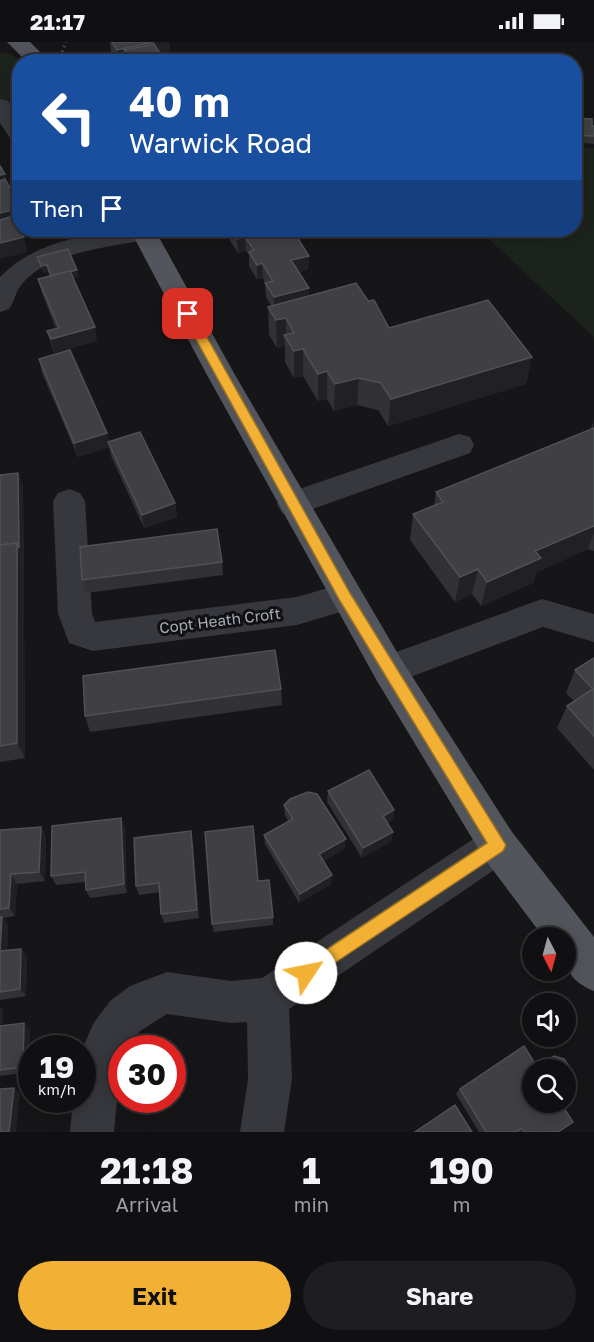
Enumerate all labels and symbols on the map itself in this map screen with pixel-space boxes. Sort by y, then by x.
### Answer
pin [162,288,213,339]
street label: Copt Heath Croft [158,604,281,636]
north arrow [522,927,576,981]
position arrow [274,941,338,1005]
speed limit sign: 30 [108,1035,186,1113]

